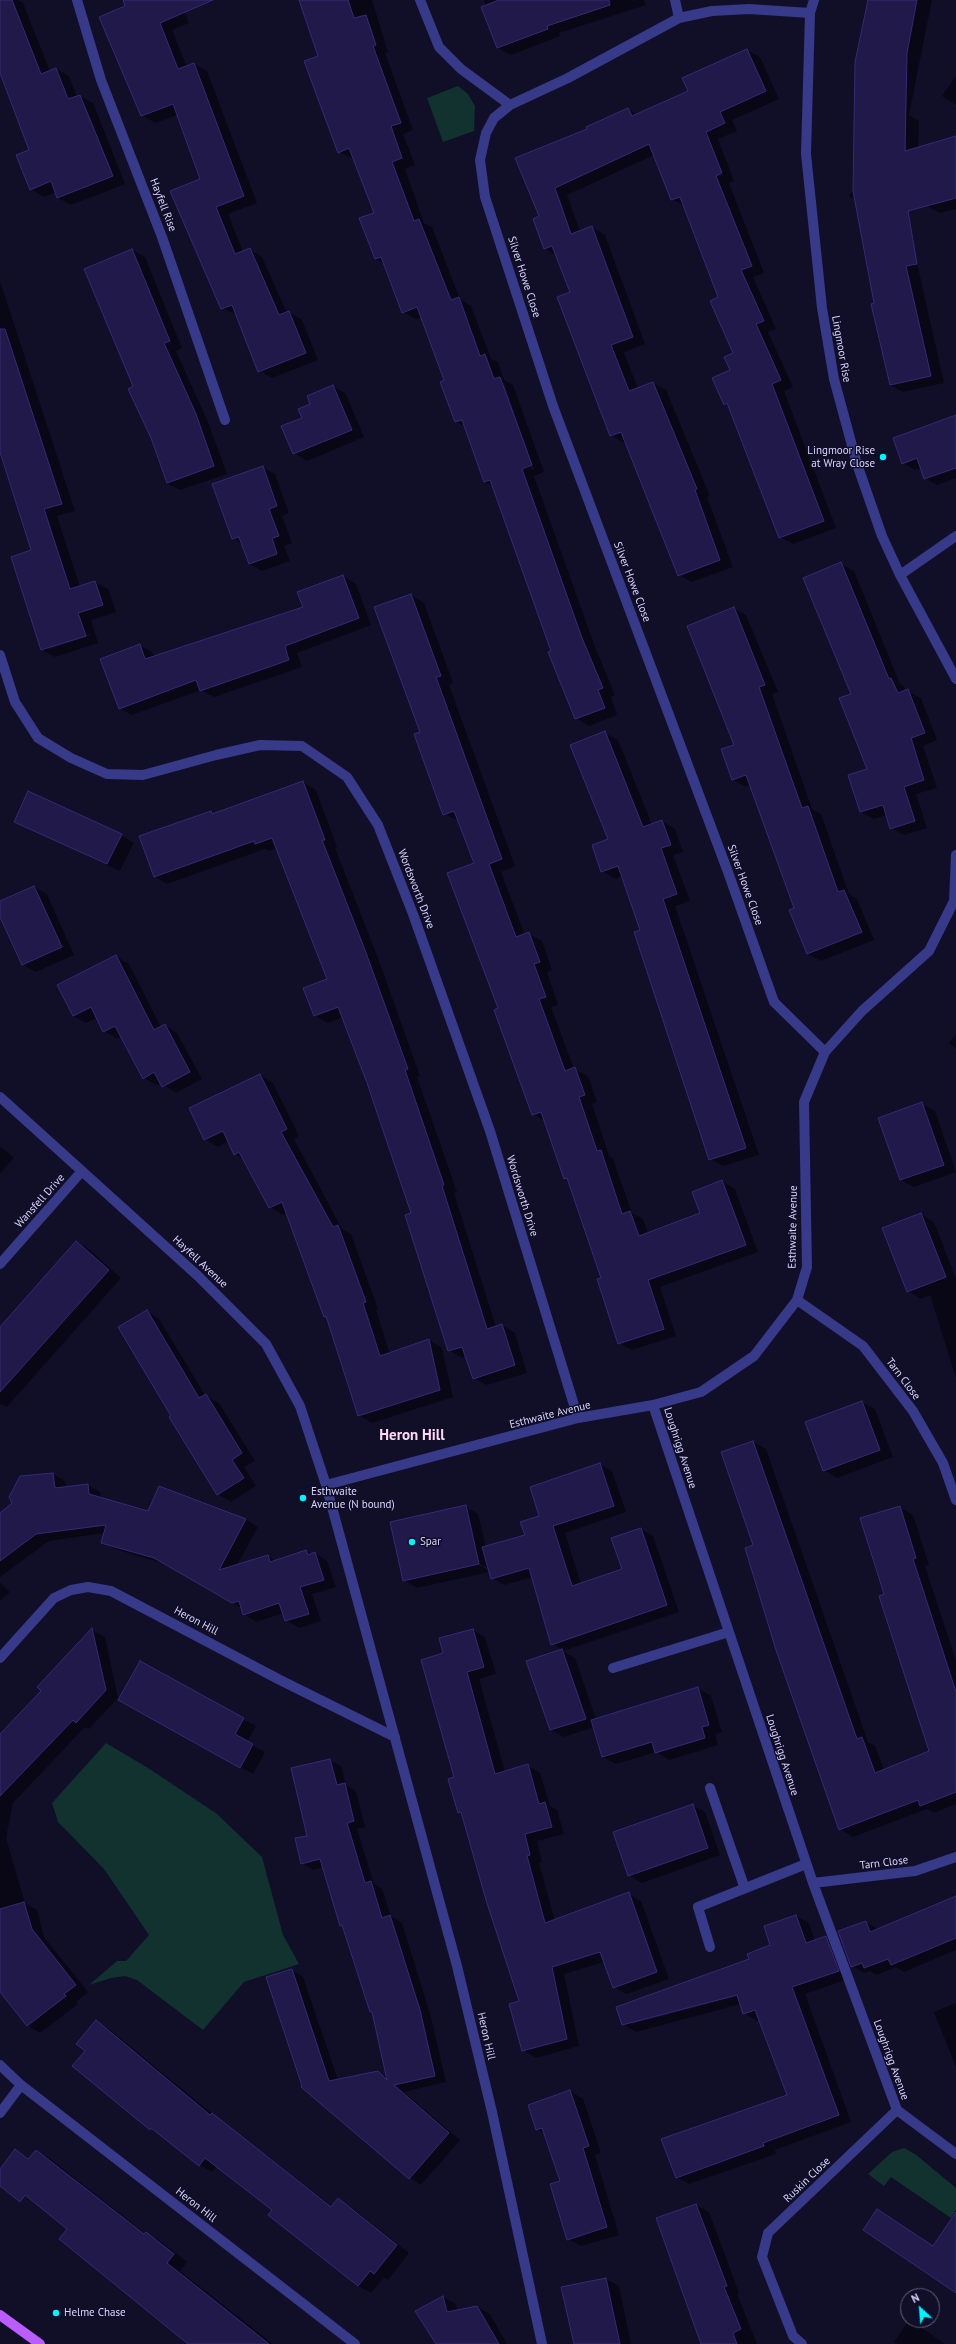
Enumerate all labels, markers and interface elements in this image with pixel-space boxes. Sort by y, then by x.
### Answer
street label: Hayfell Rise [147,176,179,234]
street label: Silver Howe Close [505,235,543,319]
street label: Lingmoor Rise [829,315,853,383]
place label: Lingmoor Rise at Wray Close [807,444,875,470]
marker: Lingmoor Rise at Wray Close [878,452,888,462]
street label: Silver Howe Close [611,540,653,624]
street label: Silver Howe Close [724,843,766,927]
street label: Wordsworth Drive [395,847,437,931]
street label: Wordsworth Drive [503,1154,541,1238]
street label: Wansfell Drive [12,1171,68,1231]
street label: Esthwaite Avenue [786,1185,800,1269]
street label: Hayfell Avenue [170,1233,230,1291]
street label: Tarn Close [883,1356,923,1402]
street label: Esthwaite Avenue [508,1399,592,1431]
street label: Loughrigg Avenue [661,1406,699,1490]
district label: Heron Hill [379,1427,445,1445]
place label: Esthwaite Avenue (N bound) [311,1485,394,1511]
marker: Esthwaite Avenue (N bound) [298,1493,308,1503]
place label: Spar [420,1535,441,1549]
marker: Spar [407,1537,417,1547]
street label: Heron Hill [172,1604,220,1638]
street label: Loughrigg Avenue [763,1713,801,1797]
street label: Tarn Close [859,1853,909,1873]
street label: Heron Hill [474,2011,498,2061]
street label: Loughrigg Avenue [870,2018,912,2102]
street label: Ruskin Close [781,2154,833,2206]
street label: Heron Hill [173,2185,219,2225]
north arrow [900,2288,940,2328]
text: N [909,2290,921,2306]
place label: Helme Chase [64,2306,126,2320]
marker: Helme Chase [51,2308,61,2318]

